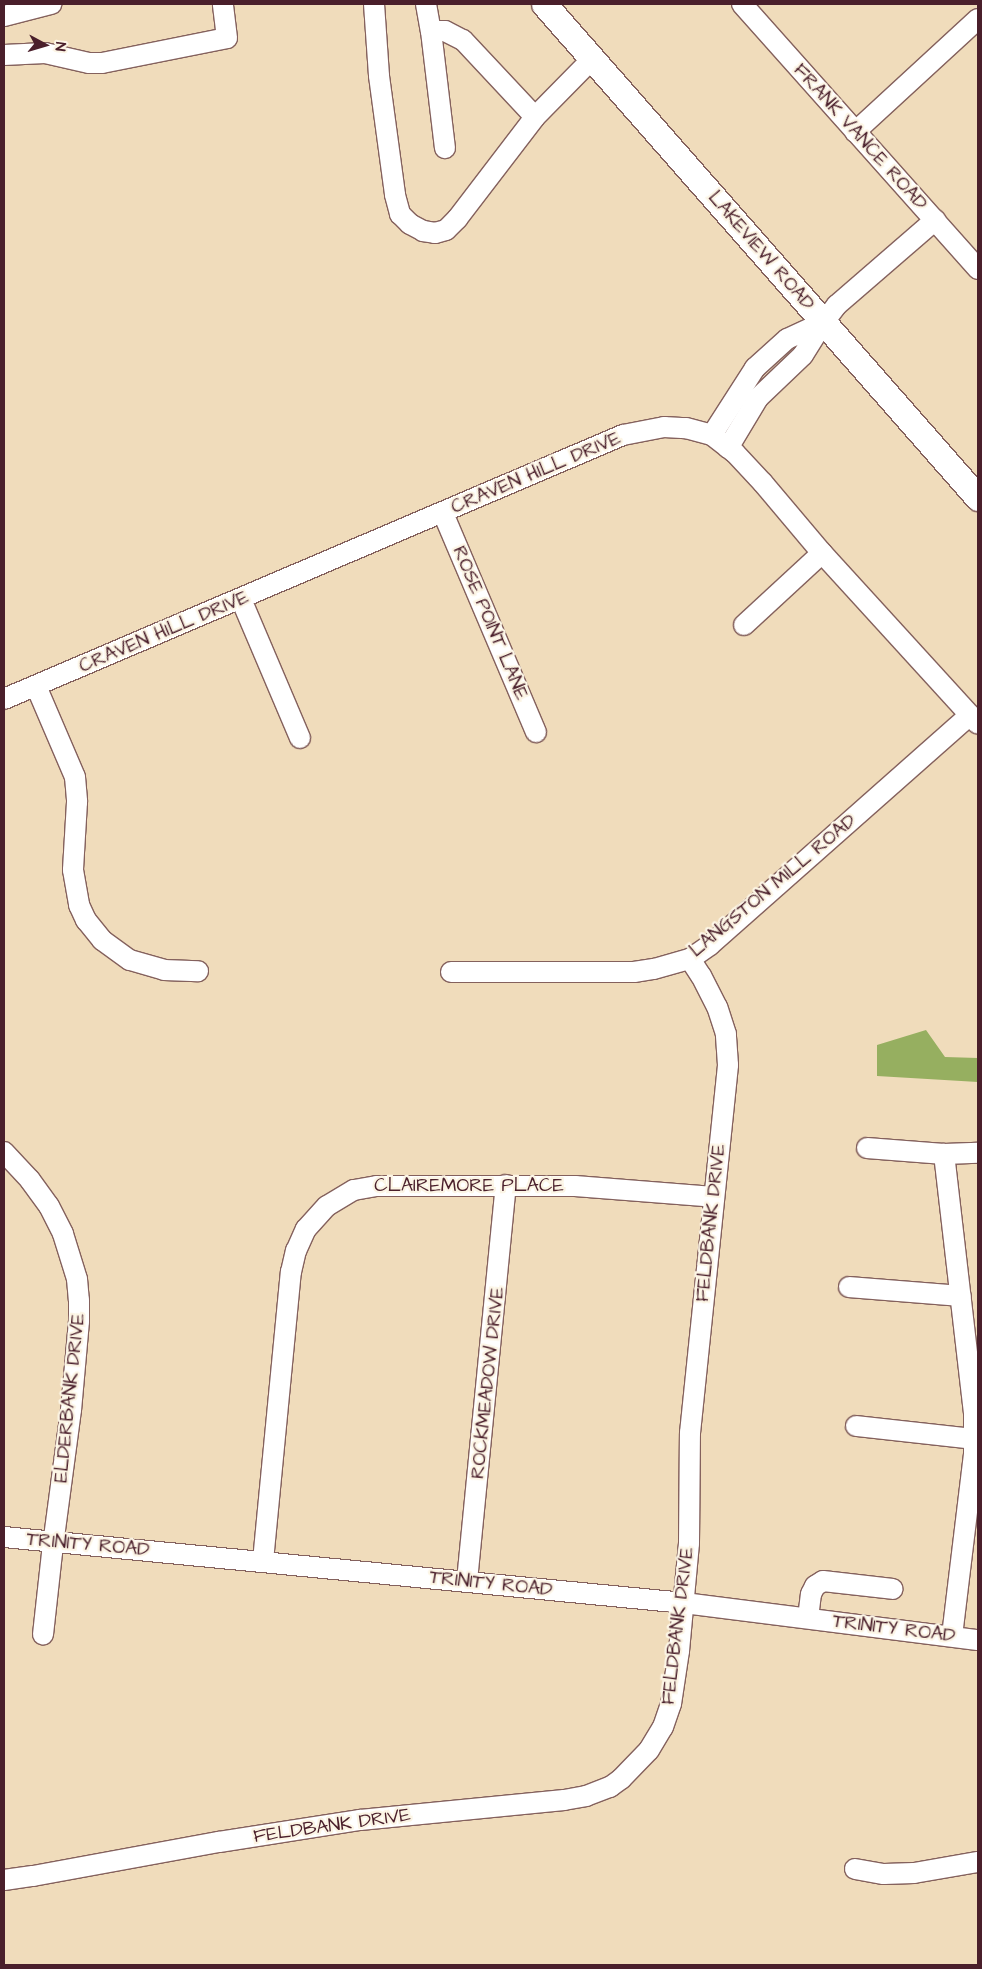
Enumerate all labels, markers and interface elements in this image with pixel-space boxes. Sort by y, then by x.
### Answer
north arrow [20,20,70,70]
text: N [50,41,70,52]
street label: FRANK VANCE ROAD [788,59,932,215]
street label: LAKEVIEW ROAD [703,187,819,315]
street label: CRAVEN HILL DRIVE [448,427,624,519]
street label: ROSE POINT LANE [447,543,533,703]
street label: CRAVEN HILL DRIVE [76,586,252,678]
street label: LANGSTON MILL ROAD [685,810,861,962]
street label: FELDBANK DRIVE [691,1143,731,1303]
street label: CLAIREMORE PLACE [374,1175,564,1197]
street label: ROCKMEADOW DRIVE [467,1286,509,1480]
street label: ELDERBANK DRIVE [50,1312,90,1484]
street label: TRINITY ROAD [26,1528,150,1562]
street label: FELDBANK DRIVE [657,1546,699,1706]
street label: TRINITY ROAD [428,1566,554,1602]
street label: TRINITY ROAD [831,1610,957,1648]
street label: FELDBANK DRIVE [252,1804,412,1848]

